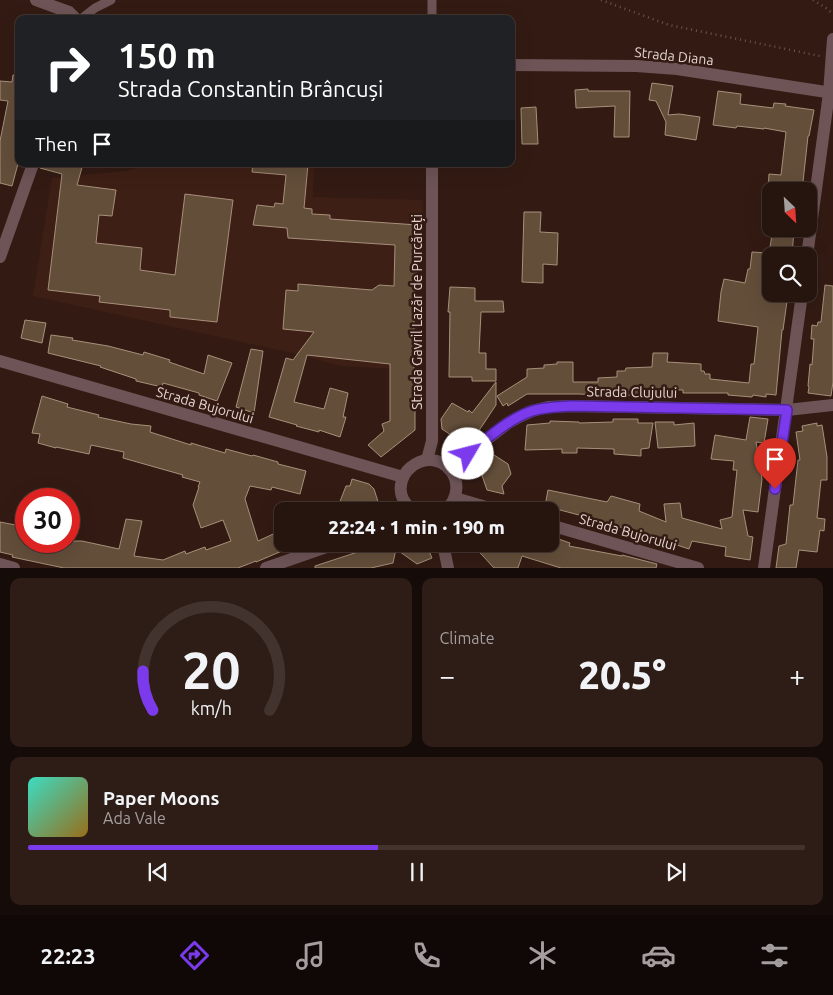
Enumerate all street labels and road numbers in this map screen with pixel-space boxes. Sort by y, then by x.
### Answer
street label: Strada Diana [634,44,714,68]
street label: Strada Gavril Lazăr de Purcăreți [409,214,425,410]
street label: Strada Bujorului [154,383,256,427]
street label: Strada Clujului [587,383,677,401]
street label: Strada Bujorului [577,510,679,554]

